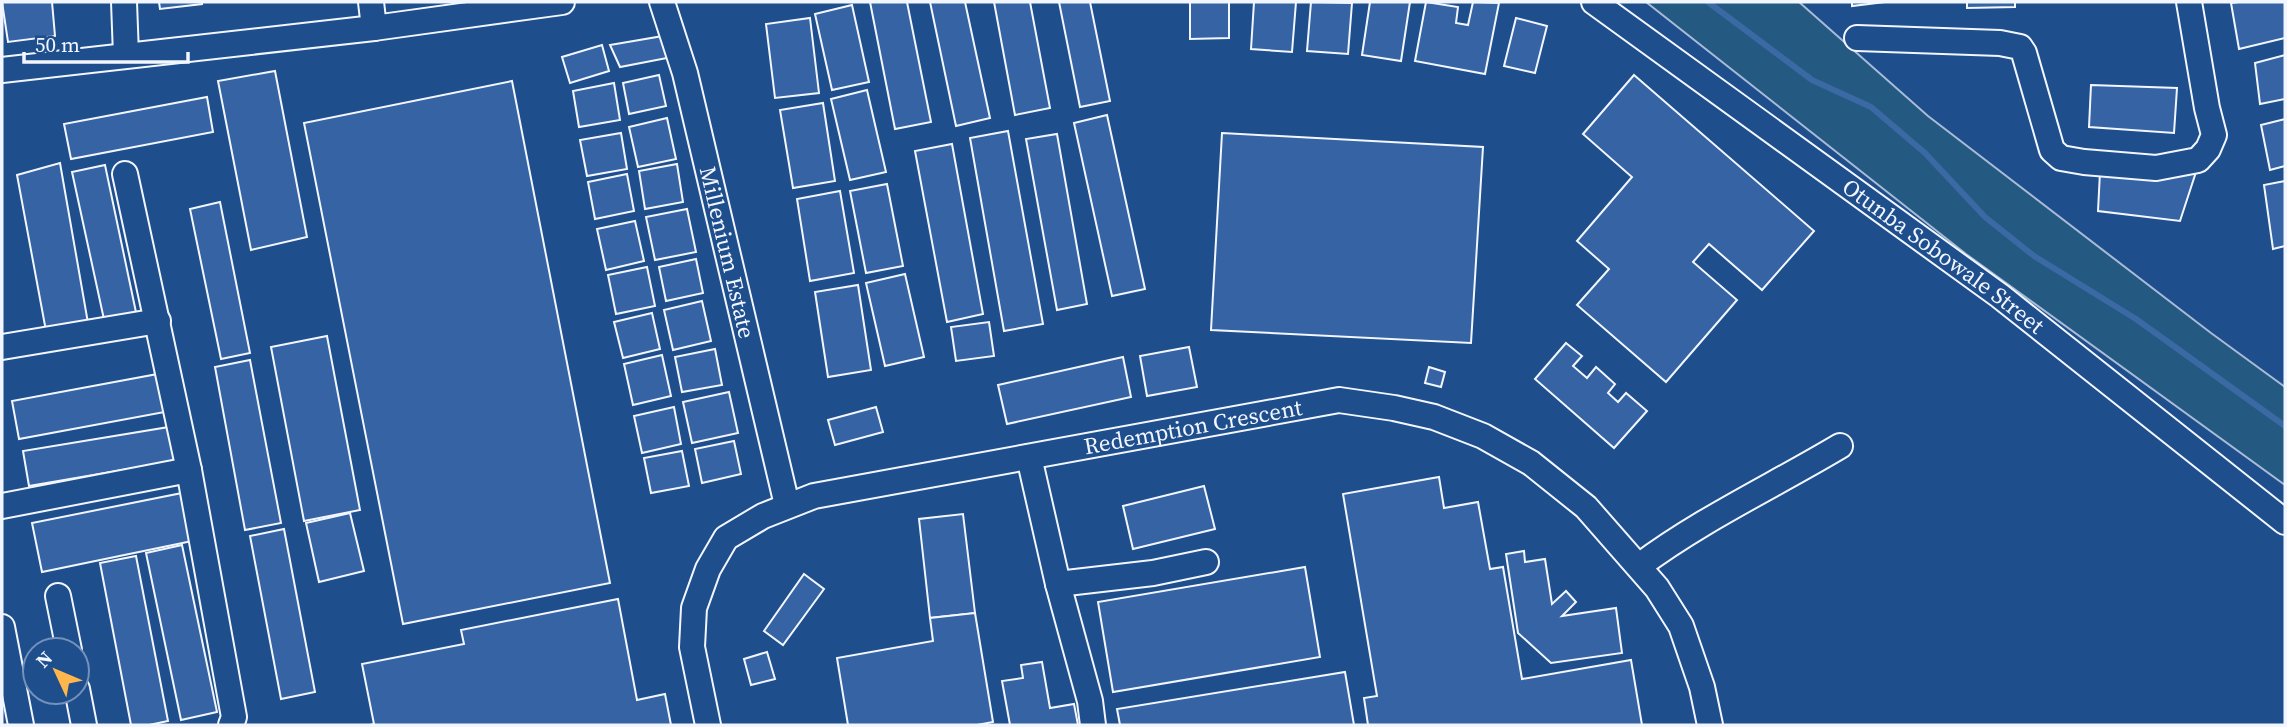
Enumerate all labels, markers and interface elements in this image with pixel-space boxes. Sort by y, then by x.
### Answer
scale bar [24,21,189,65]
text: 50 m [35,30,80,59]
street label: Millenium Estate [692,163,763,342]
street label: Otunba Sobowale Street [1836,171,2052,342]
street label: Redemption Crescent [1081,391,1305,462]
north arrow [21,636,91,706]
text: N [30,645,58,673]

